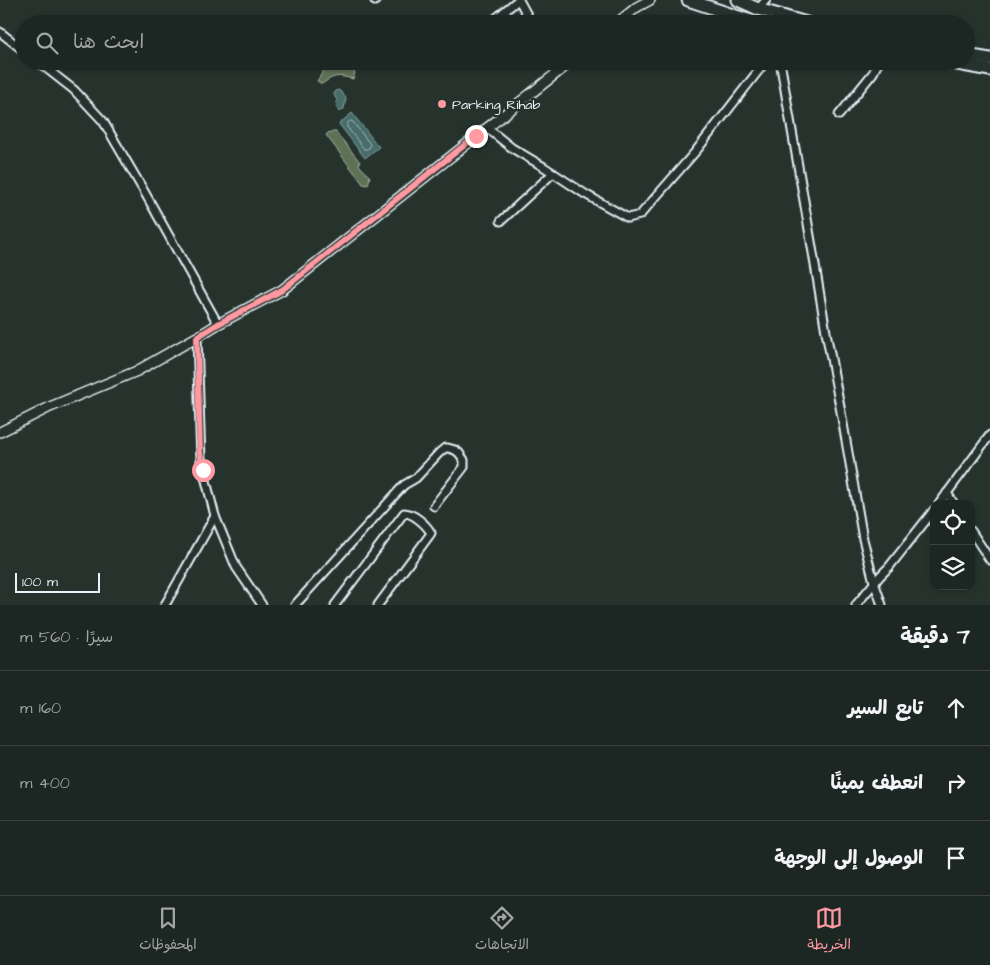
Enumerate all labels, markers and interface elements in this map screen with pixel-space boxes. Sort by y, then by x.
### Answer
search box [15,15,975,70]
icon: search [33,29,61,57]
text: ابحث هنا [73,29,144,56]
place label: Parking Rihab [452,95,540,115]
marker: Parking Rihab [436,98,448,110]
route end [465,125,488,148]
route start [192,459,215,482]
map controls [930,500,975,590]
button: locate [930,500,975,545]
button: layers [930,545,975,590]
scale bar [15,570,100,593]
text: 100 m [22,572,58,592]
text: 7 دقيقة [900,622,970,651]
text: سيرًا · 560 m [20,626,113,648]
icon: ahead [942,694,970,722]
text: تابع السير [848,695,923,722]
text: 160 m [20,697,61,719]
icon: right [942,769,970,797]
text: انعطف يمينًا [831,770,923,797]
text: 400 m [20,772,70,794]
icon: arrive [942,844,970,872]
text: الوصول إلى الوجهة [774,845,923,872]
tab: المحفوظات [139,904,197,957]
tab: الاتجاهات [475,904,529,957]
tab: الخريطة [807,904,851,957]

